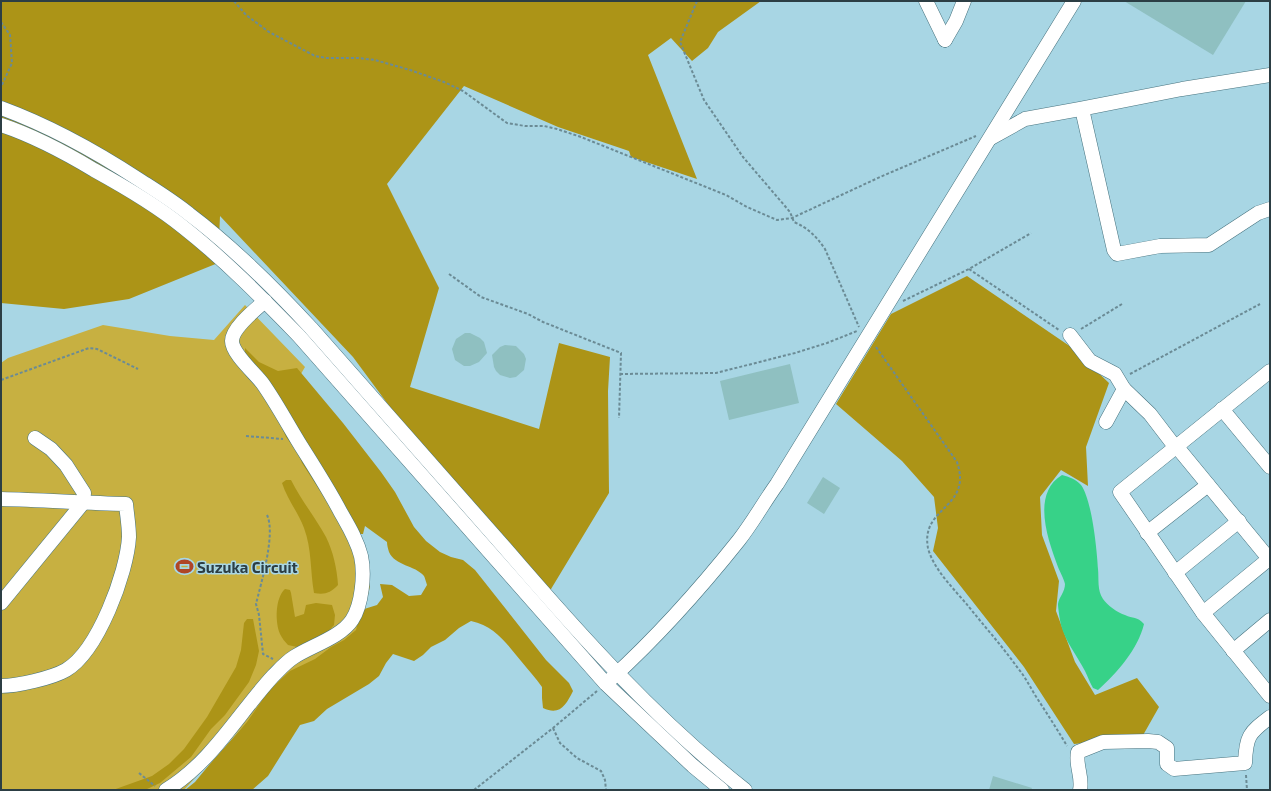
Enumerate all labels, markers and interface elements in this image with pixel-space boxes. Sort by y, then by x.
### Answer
sports icon: Suzuka Circuit [174,557,194,577]
place label: Suzuka Circuit [197,558,298,576]

